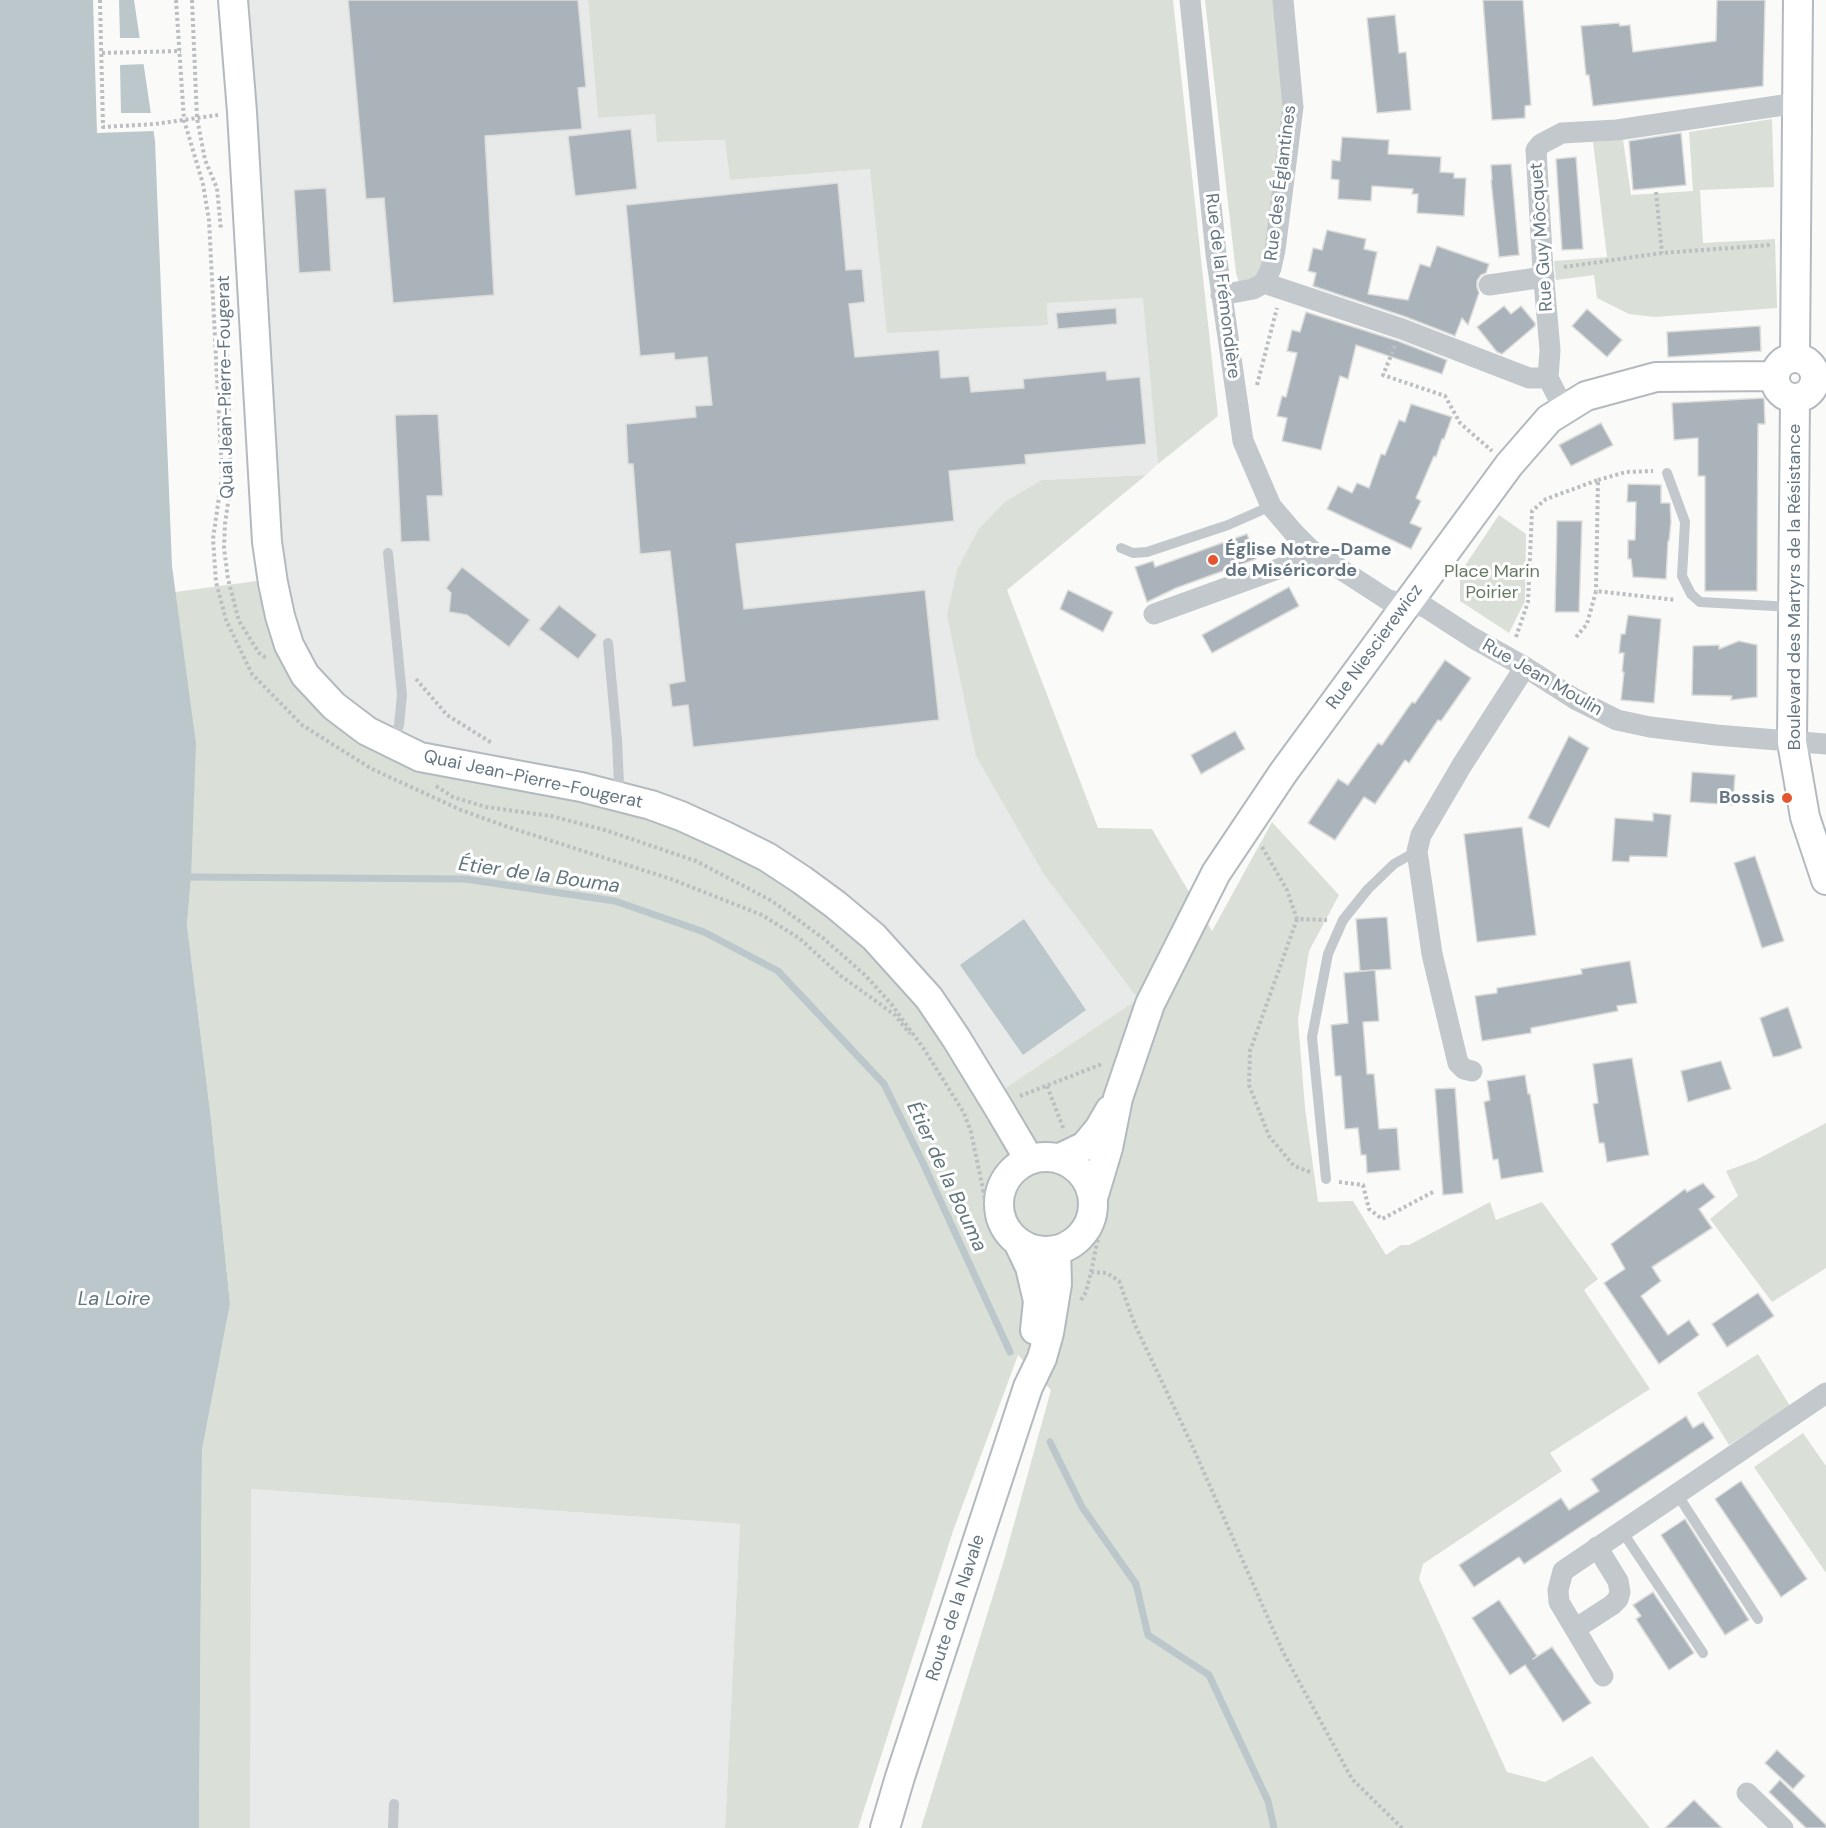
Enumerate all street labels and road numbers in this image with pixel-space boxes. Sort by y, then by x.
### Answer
street label: Rue des Églantines [1261,104,1301,262]
street label: Rue Guy Môcquet [1526,162,1558,312]
street label: Rue de la Frémondière [1200,192,1244,380]
street label: Quai Jean-Pierre-Fougerat [213,275,239,499]
street label: Boulevard des Martyrs de la Résistance [1784,424,1806,750]
street label: Rue Niescierewicz [1322,580,1428,714]
street label: Rue Jean Moulin [1478,635,1606,721]
street label: Quai Jean-Pierre-Fougerat [421,746,645,814]
street label: Route de la Navale [922,1532,990,1684]

